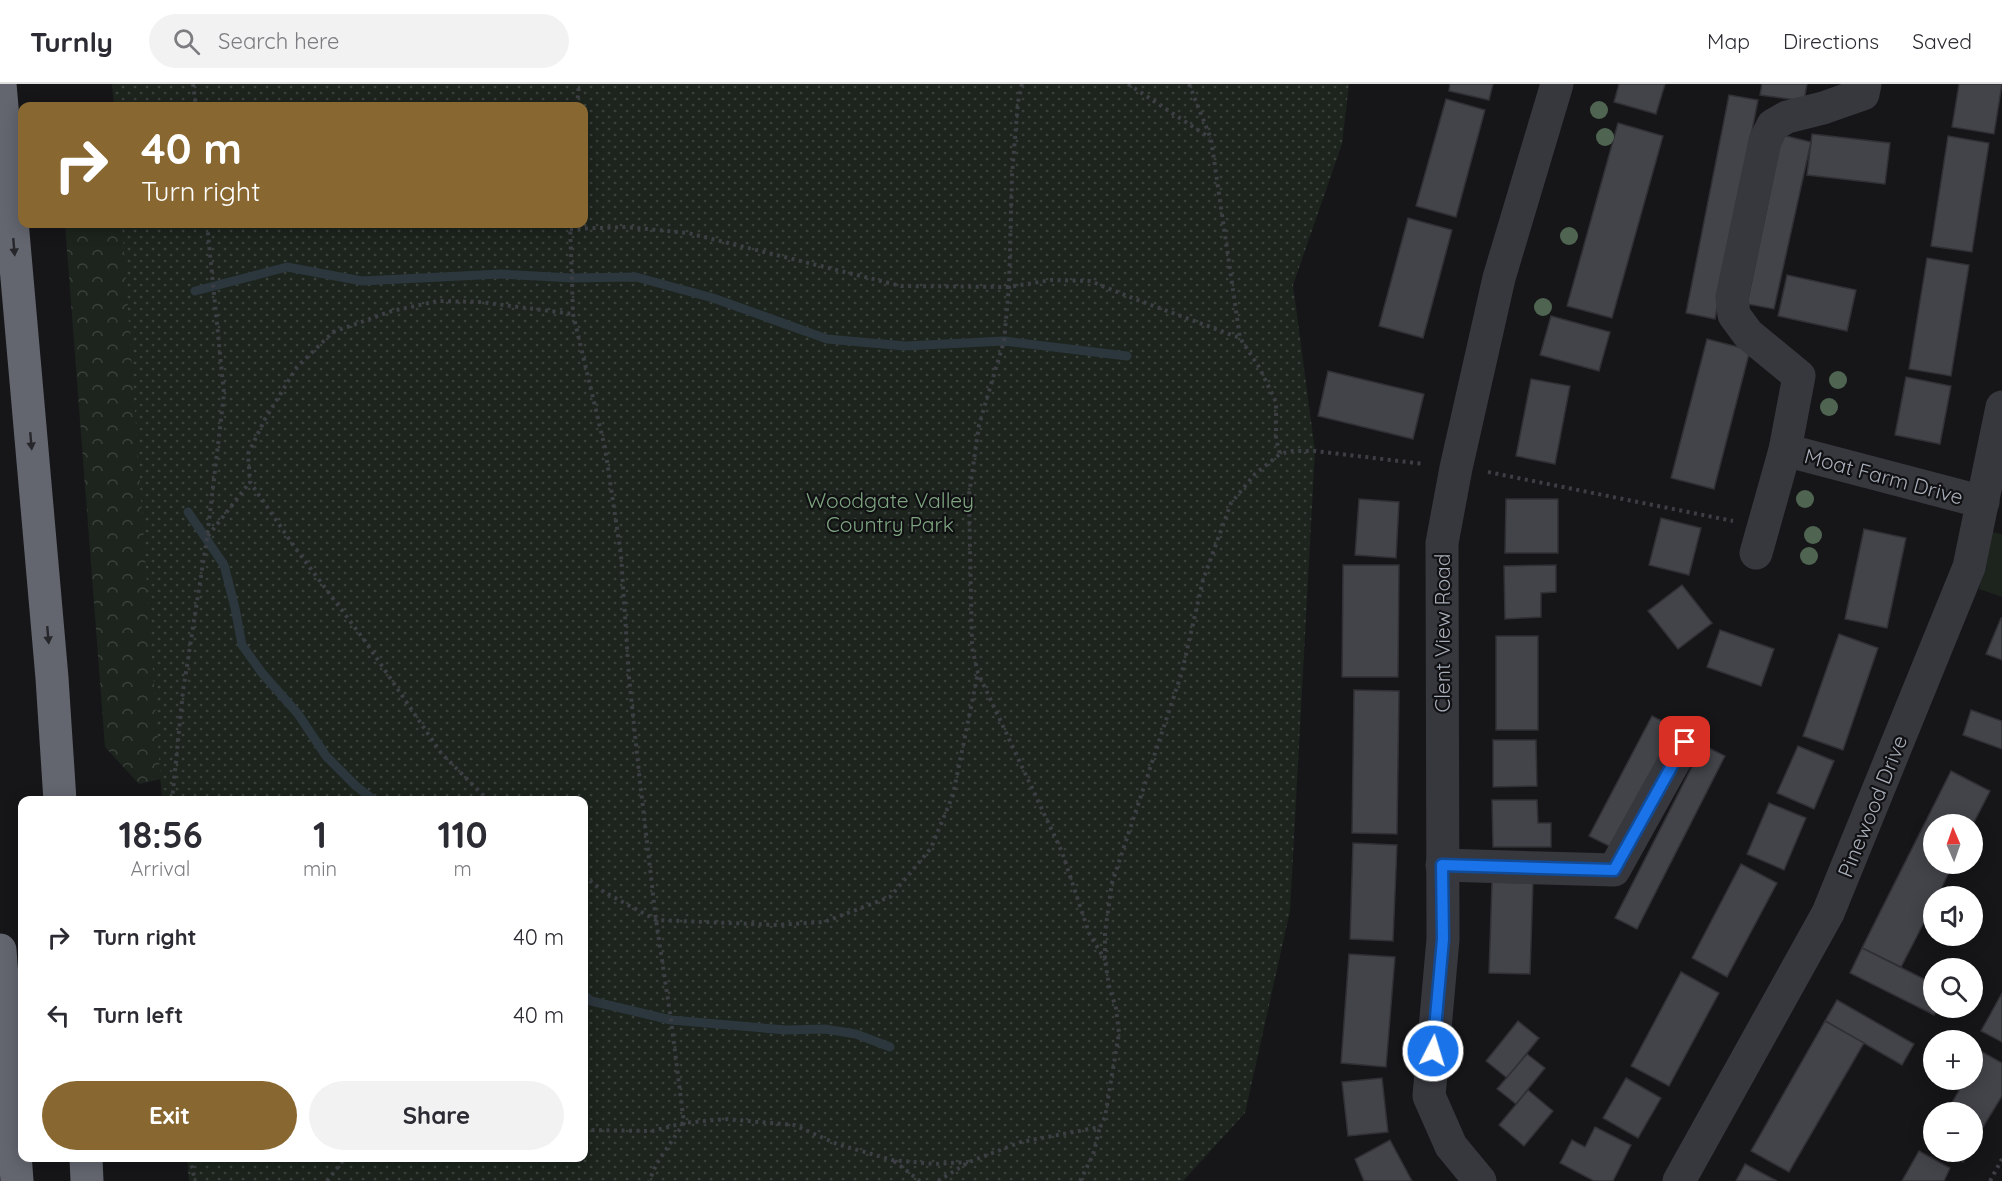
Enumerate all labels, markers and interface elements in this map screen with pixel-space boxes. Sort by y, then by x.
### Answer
search box [149,14,569,68]
text: Turnly [30,24,113,59]
icon: search [170,25,203,58]
text: Search here [218,27,339,55]
text: Map [1707,28,1750,54]
text: Directions [1783,28,1879,54]
text: Saved [1912,28,1972,54]
text: 40 m [141,122,242,175]
icon: right [42,126,120,204]
text: Turn right [141,174,260,208]
one-way arrow [9,237,19,256]
one-way arrow [26,432,36,451]
street label: Moat Farm Drive [1802,442,1966,510]
park label: Woodgate Valley Country Park [806,487,974,537]
street label: Clent View Road [1429,553,1455,713]
one-way arrow [43,626,53,645]
pin [1659,716,1710,767]
icon: arrive [1668,725,1701,758]
street label: Pinewood Drive [1832,731,1912,881]
text: 18:56 [118,812,203,857]
text: 1 [313,812,327,857]
text: 110 [437,812,488,857]
north arrow [1923,814,1983,874]
map controls [1923,814,1983,1162]
text: Arrival [131,856,190,881]
text: min [303,856,337,881]
text: m [453,856,472,881]
button: sound [1923,886,1983,946]
icon: right [42,921,75,954]
text: Turn right [93,923,197,951]
text: 40 m [513,923,564,951]
button: search [1923,958,1983,1018]
icon: left [42,999,75,1032]
text: Turn left [93,1001,183,1029]
text: 40 m [513,1001,564,1029]
position arrow [1401,1019,1465,1083]
button: + [1923,1030,1983,1090]
button: Exit [42,1081,297,1150]
button: Share [309,1081,564,1150]
button: − [1923,1102,1983,1162]

